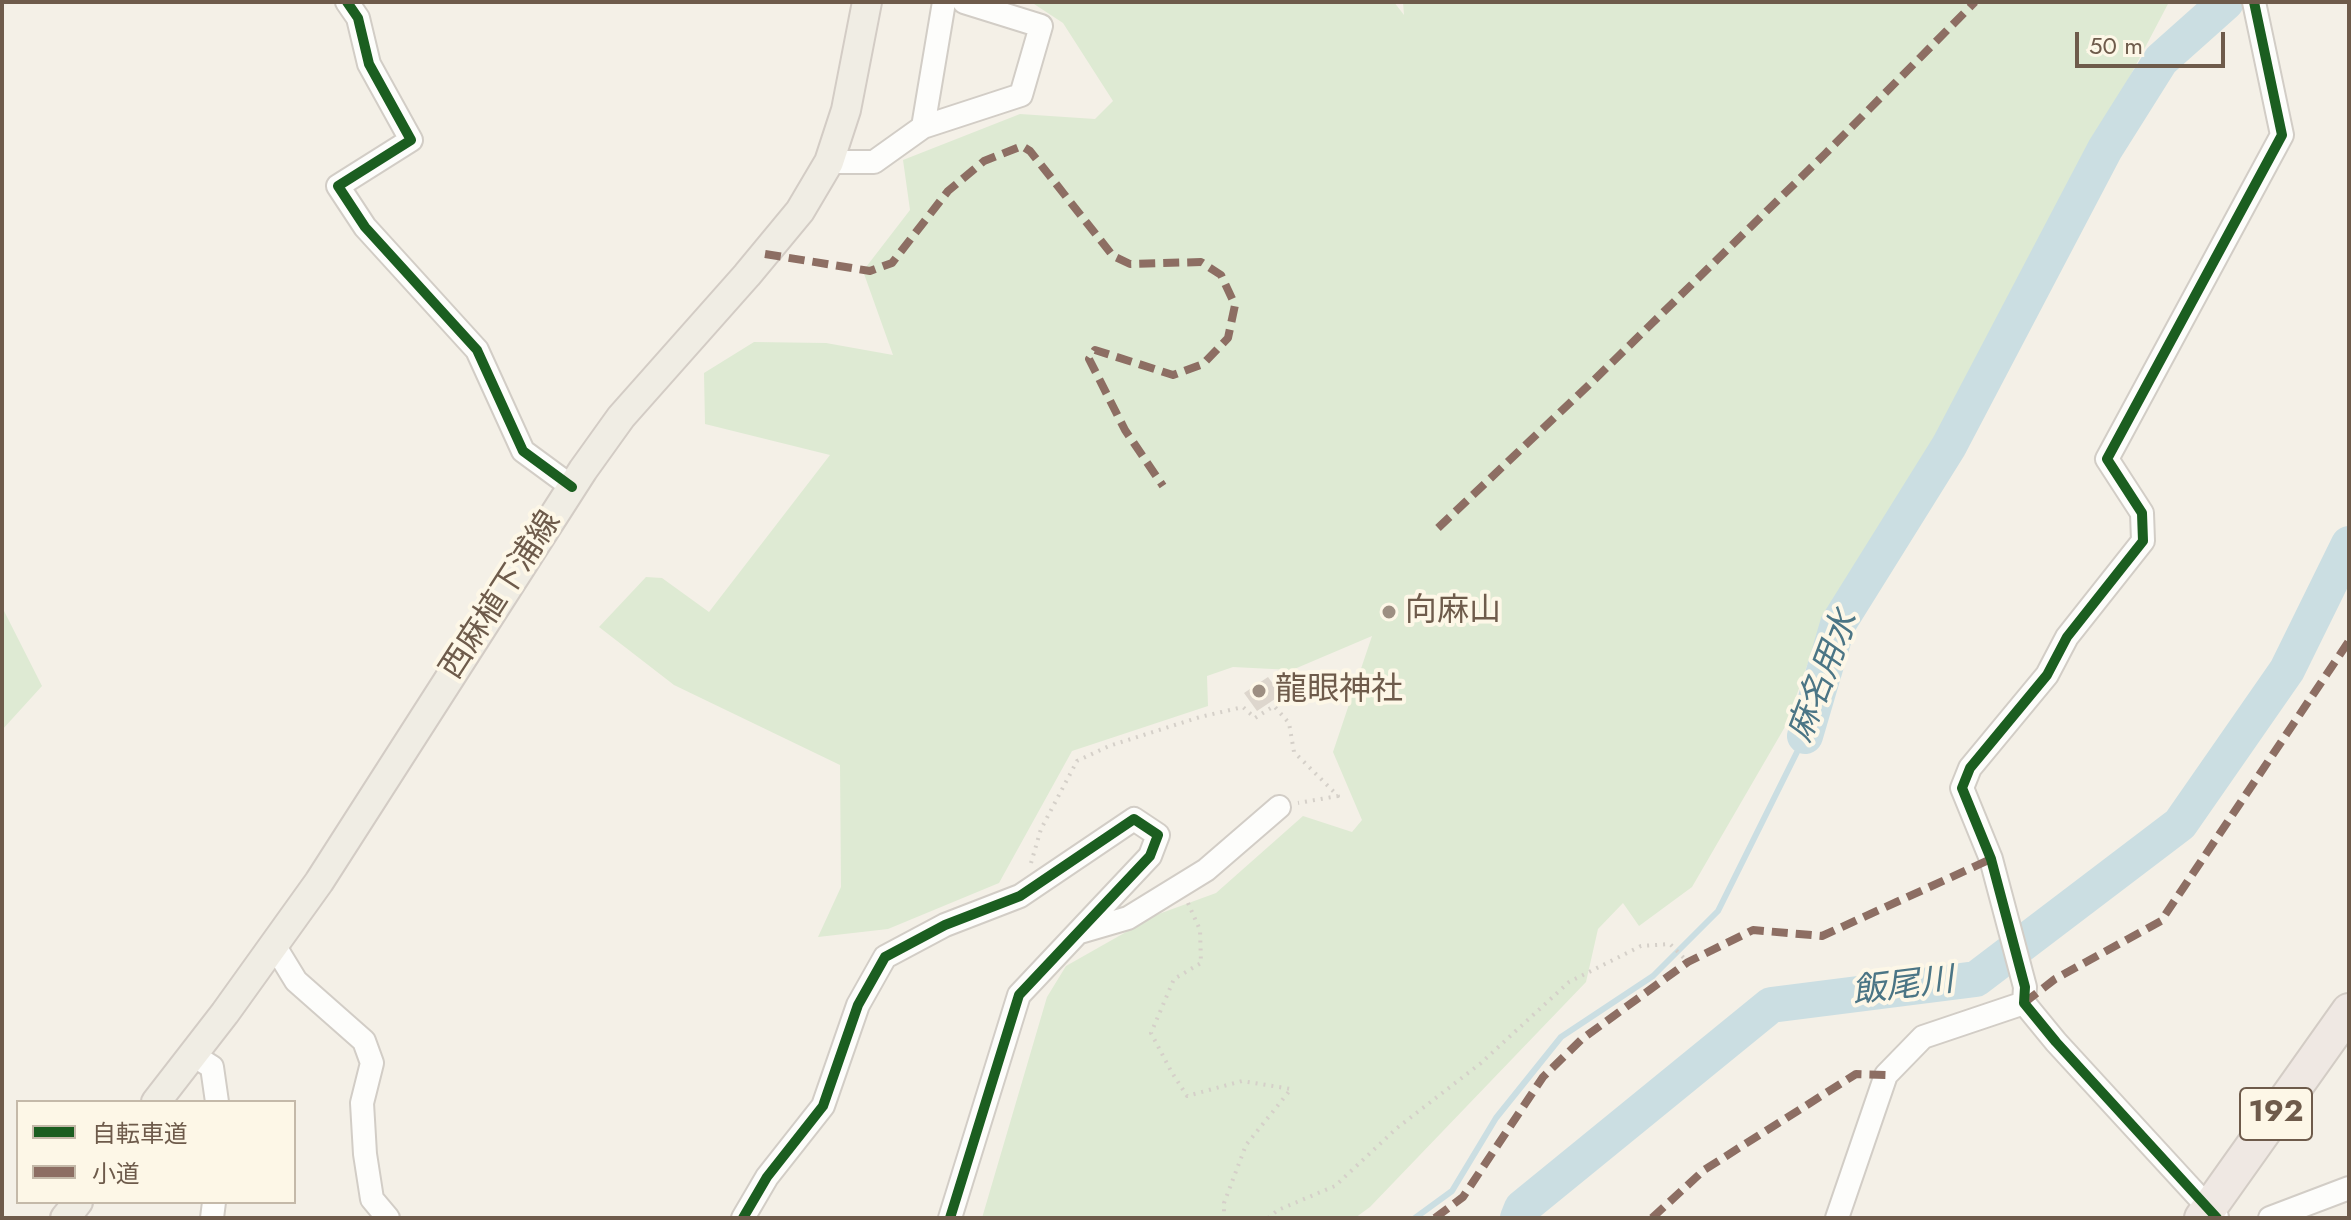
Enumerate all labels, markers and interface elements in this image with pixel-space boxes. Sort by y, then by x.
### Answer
scale bar [2079,16,2229,66]
text: 50 m [2089,28,2143,63]
street label: 西麻植下浦線 [434,505,570,687]
place label: 向麻山 [1405,593,1501,631]
marker: 向麻山 [1380,603,1398,621]
water label: 麻名用水 [1782,606,1868,748]
place label: 龍眼神社 [1275,672,1403,710]
marker: 龍眼神社 [1250,682,1268,700]
water label: 飯尾川 [1850,962,1956,1014]
road number: 192 [2240,1088,2312,1140]
legend [16,1100,296,1204]
text: 自転車道 [92,1116,188,1151]
text: 小道 [92,1156,140,1191]

